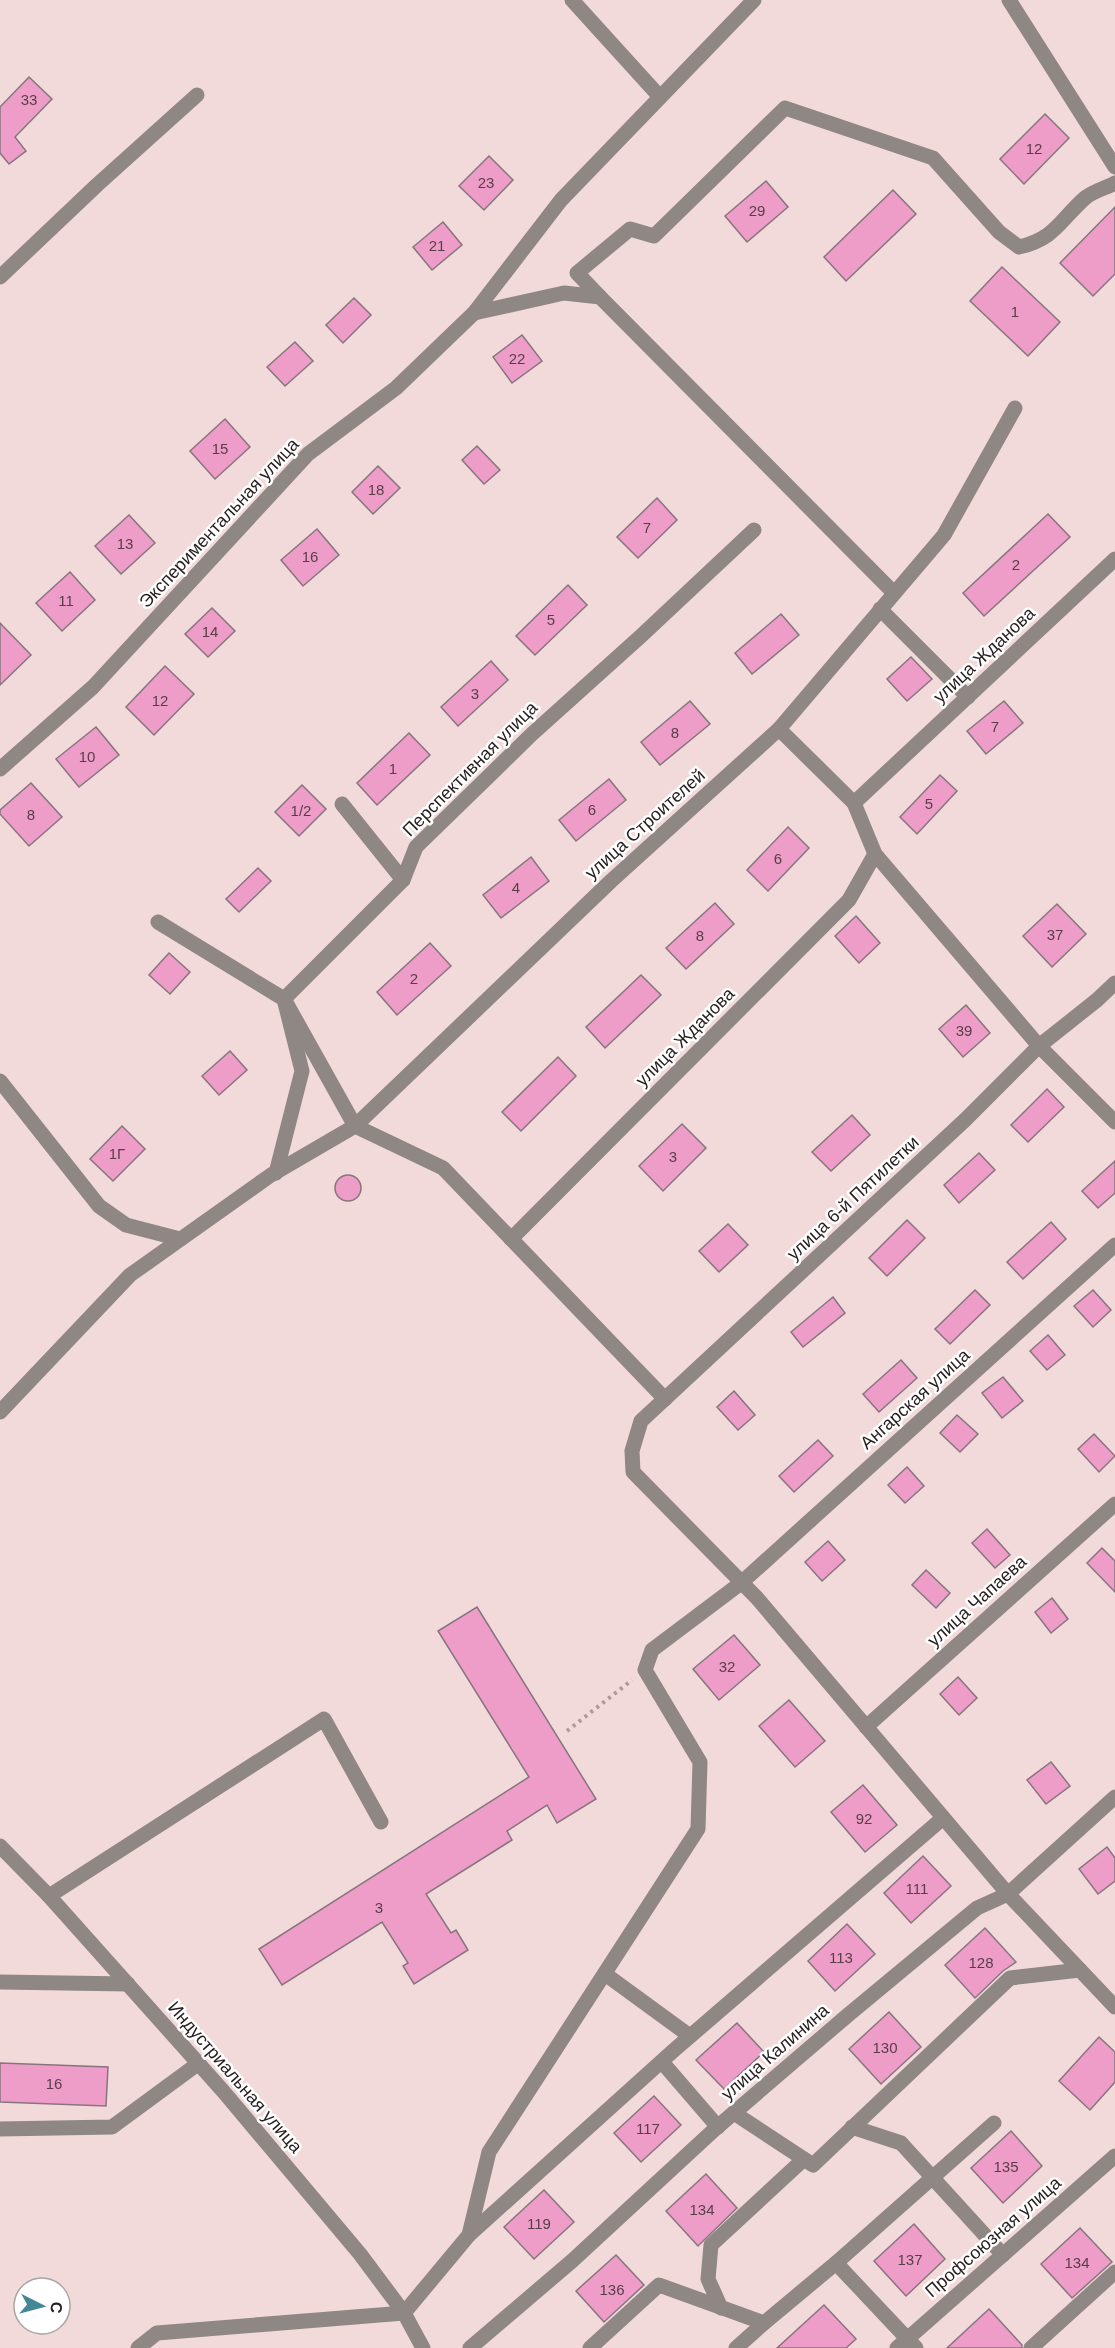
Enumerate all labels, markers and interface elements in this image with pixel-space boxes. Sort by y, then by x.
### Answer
house number: 33 [21,91,37,108]
house number: 12 [1026,140,1042,157]
house number: 23 [478,174,494,191]
house number: 29 [749,202,765,219]
house number: 21 [429,237,445,254]
house number: 1 [1011,303,1019,320]
house number: 22 [509,350,525,367]
street label: Экспериментальная улица [135,433,303,612]
house number: 15 [212,440,228,457]
house number: 18 [368,481,384,498]
house number: 7 [643,519,651,536]
house number: 13 [117,535,133,552]
house number: 16 [302,548,318,565]
house number: 2 [1012,556,1020,573]
house number: 11 [58,592,74,609]
street label: улица Жданова [929,602,1039,707]
house number: 5 [547,611,555,628]
house number: 14 [202,623,218,640]
house number: 3 [471,685,479,702]
house number: 12 [152,692,168,709]
street label: Перспективная улица [399,697,542,840]
house number: 7 [991,718,999,735]
house number: 8 [671,724,679,741]
house number: 10 [79,748,95,765]
house number: 1 [389,760,397,777]
street label: улица Строителей [581,765,709,883]
house number: 5 [925,795,933,812]
house number: 6 [588,801,596,818]
house number: 1/2 [291,802,311,819]
house number: 8 [27,806,35,823]
house number: 6 [774,850,782,867]
house number: 4 [512,879,520,896]
house number: 37 [1047,926,1063,943]
house number: 8 [696,927,704,944]
house number: 2 [410,970,418,987]
street label: улица Жданова [632,983,739,1090]
house number: 39 [956,1022,972,1039]
street label: улица 6-й Пятилетки [783,1132,923,1264]
house number: 1Г [109,1145,125,1162]
house number: 3 [669,1148,677,1165]
street label: Ангарская улица [856,1344,974,1453]
street label: улица Чапаева [924,1551,1031,1650]
house number: 32 [719,1658,735,1675]
house number: 92 [856,1810,872,1827]
house number: 111 [906,1880,928,1897]
house number: 3 [375,1899,383,1916]
house number: 113 [829,1949,853,1966]
house number: 128 [968,1954,994,1971]
street label: Индустриальная улица [164,1997,307,2157]
street label: улица Калинина [717,1999,833,2104]
house number: 130 [872,2039,898,2056]
house number: 16 [46,2075,62,2092]
house number: 117 [636,2120,660,2137]
house number: 135 [993,2158,1019,2175]
street label: Профсоюзная улица [921,2172,1066,2301]
house number: 134 [689,2201,715,2218]
house number: 119 [527,2215,551,2232]
house number: 137 [897,2251,923,2268]
house number: 134 [1064,2254,1090,2271]
north arrow [12,2276,72,2336]
house number: 136 [599,2281,625,2298]
text: С [47,2301,65,2315]

